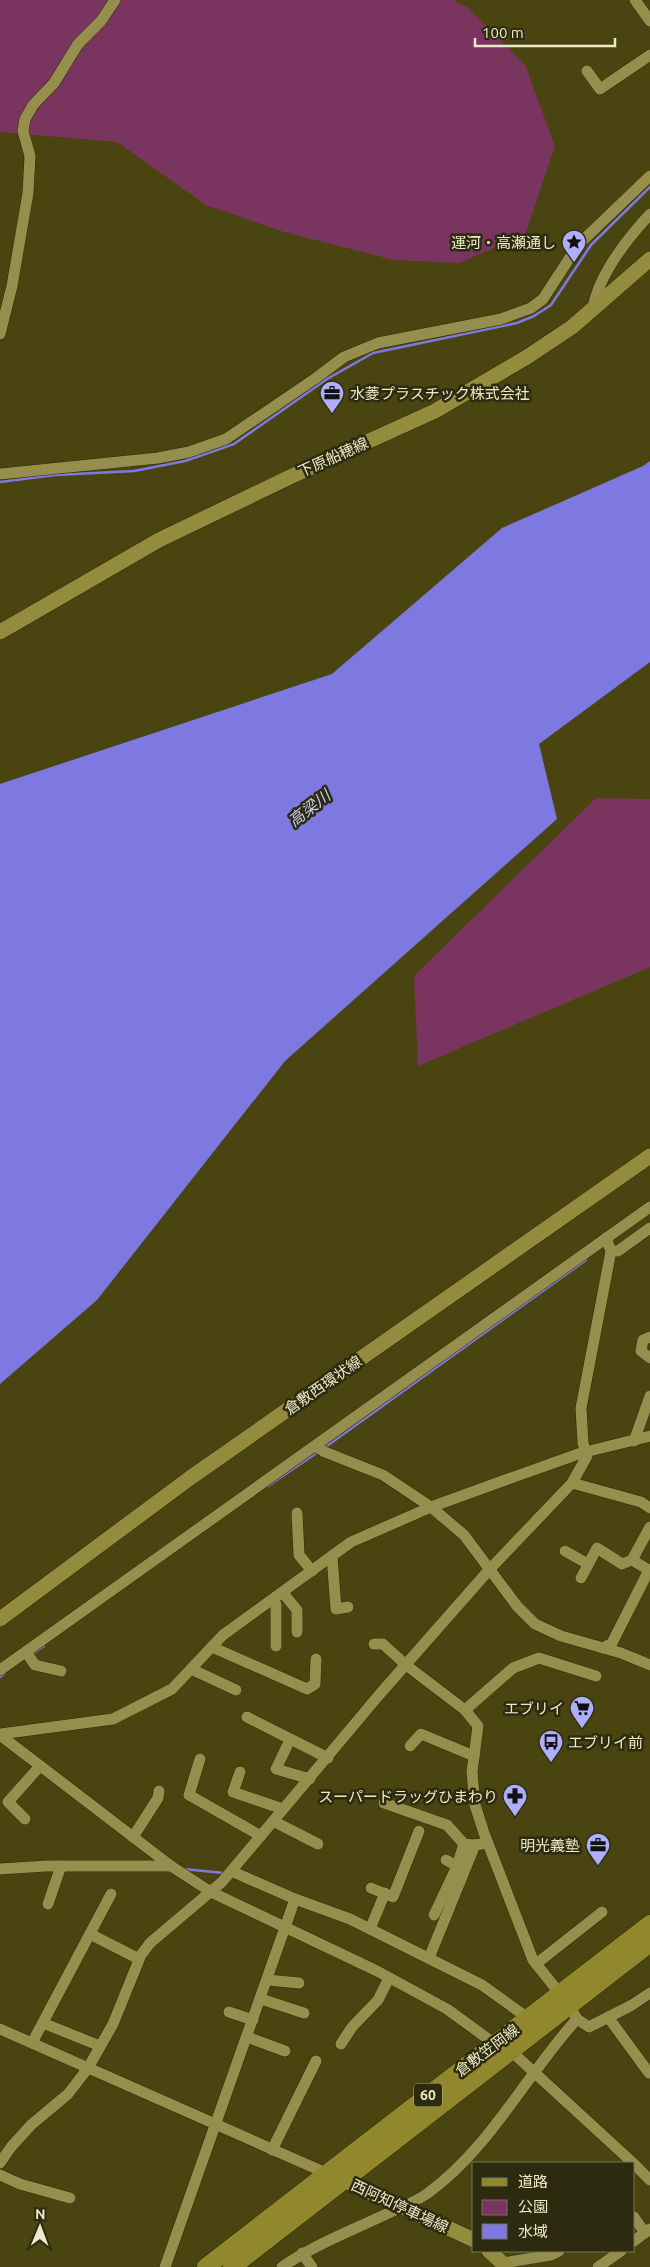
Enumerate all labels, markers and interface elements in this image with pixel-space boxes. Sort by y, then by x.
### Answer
scale bar [475,15,615,47]
text: 100 m [482,24,524,41]
place icon: 運河・高瀬通し [561,229,587,263]
place label: 運河・高瀬通し [451,234,556,251]
office icon: 水菱プラスチック株式会社 [319,380,345,414]
place label: 水菱プラスチック株式会社 [350,385,530,402]
street label: 下原船穂線 [295,434,371,480]
water label: 高梁川 [285,785,335,830]
street label: 倉敷西環状線 [281,1352,365,1418]
supermarket icon: エブリイ [569,1695,595,1729]
place label: エブリイ [504,1700,564,1717]
bus stop icon: エブリイ前 [538,1729,564,1763]
place label: エブリイ前 [568,1734,643,1751]
pharmacy icon: スーパードラッグひまわり [502,1783,528,1817]
place label: スーパードラッグひまわり [318,1788,498,1805]
office icon: 明光義塾 [585,1832,611,1866]
place label: 明光義塾 [520,1837,580,1854]
street label: 倉敷笠岡線 [452,2021,522,2079]
road number: 60 [414,2084,442,2106]
legend [472,2162,635,2252]
text: 道路 [518,2173,548,2190]
street label: 西阿知停車場線 [349,2176,451,2236]
text: 公園 [518,2198,548,2215]
north arrow [15,2202,65,2252]
text: N [35,2206,46,2222]
text: 水域 [518,2223,548,2240]

